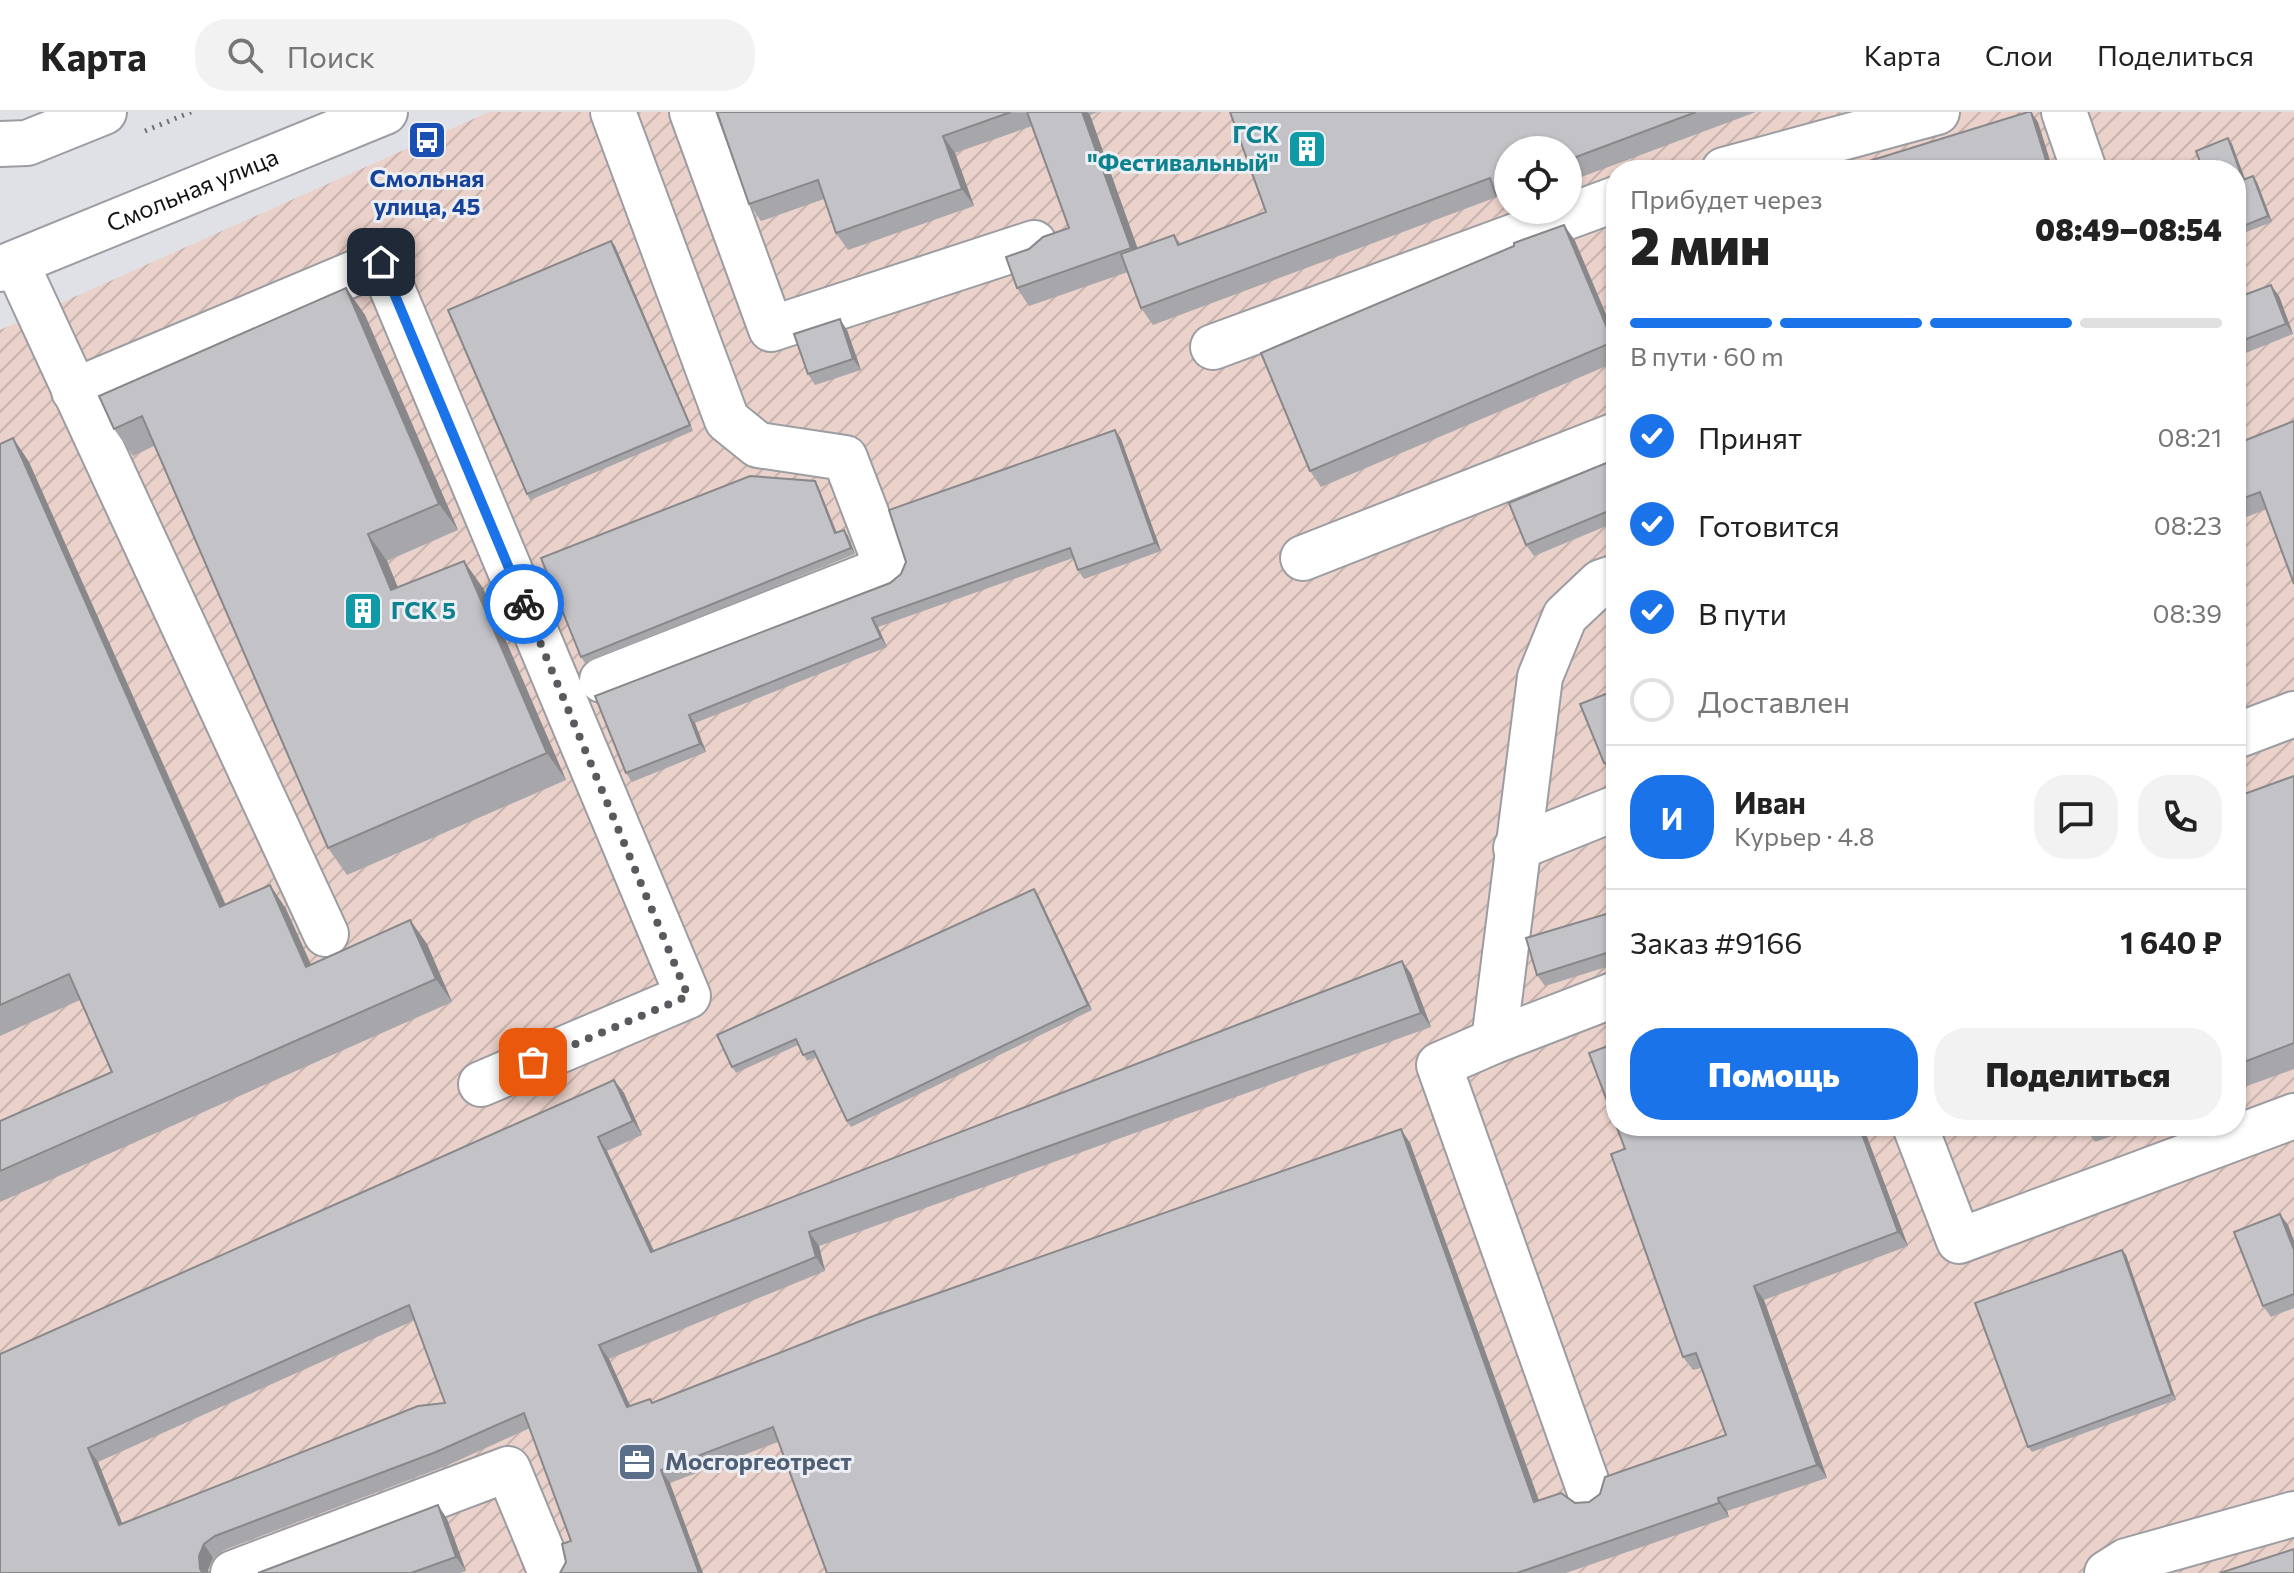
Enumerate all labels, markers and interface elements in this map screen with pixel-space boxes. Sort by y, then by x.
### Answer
search box [195,19,755,91]
text: Карта [40,32,147,79]
icon: search [223,33,267,77]
text: Поиск [287,37,375,74]
text: Карта [1864,38,1941,72]
text: Слои [1985,38,2053,72]
text: Поделиться [2097,38,2254,72]
bus stop icon: Смольная улица, 45 [406,119,448,161]
place label: ГСК "Фестивальный" [1087,119,1279,176]
building icon: ГСК "Фестивальный" [1286,128,1328,170]
map controls [1494,136,1582,224]
button: locate [1494,136,1582,224]
street label: Смольная улица [102,141,282,237]
place label: Смольная улица, 45 [369,163,485,220]
text: Прибудет через [1630,183,1823,214]
text: 08:49–08:54 [2035,210,2222,247]
text: 2 мин [1630,212,1770,276]
pin [347,228,415,296]
icon: home [359,240,403,284]
text: В пути · 60 m [1630,340,1784,371]
icon: check [1630,414,1674,458]
text: Принят [1698,418,1802,455]
text: 08:21 [2158,421,2222,452]
icon: check [1630,502,1674,546]
text: Готовится [1698,506,1840,543]
text: 08:23 [2154,509,2222,540]
courier [484,564,564,644]
icon: bike [502,582,546,626]
building icon: ГСК 5 [342,590,384,632]
icon: check [1630,590,1674,634]
text: В пути [1698,594,1787,631]
place label: ГСК 5 [391,595,456,624]
text: 08:39 [2153,597,2222,628]
text: Доставлен [1698,682,1850,719]
button: chat [2034,775,2118,859]
button: phone [2138,775,2222,859]
text: Иван [1734,783,1806,820]
text: И [1661,799,1683,836]
text: Курьер · 4.8 [1734,820,1874,851]
text: Заказ #9166 [1630,923,1803,960]
text: 1 640 ₽ [2120,923,2222,960]
pin [499,1028,567,1096]
button: Помощь [1630,1028,1918,1120]
button: Поделиться [1934,1028,2222,1120]
icon: bag [511,1040,555,1084]
office icon: Мосгоргеотрест [616,1441,658,1483]
place label: Мосгоргеотрест [665,1446,852,1475]

